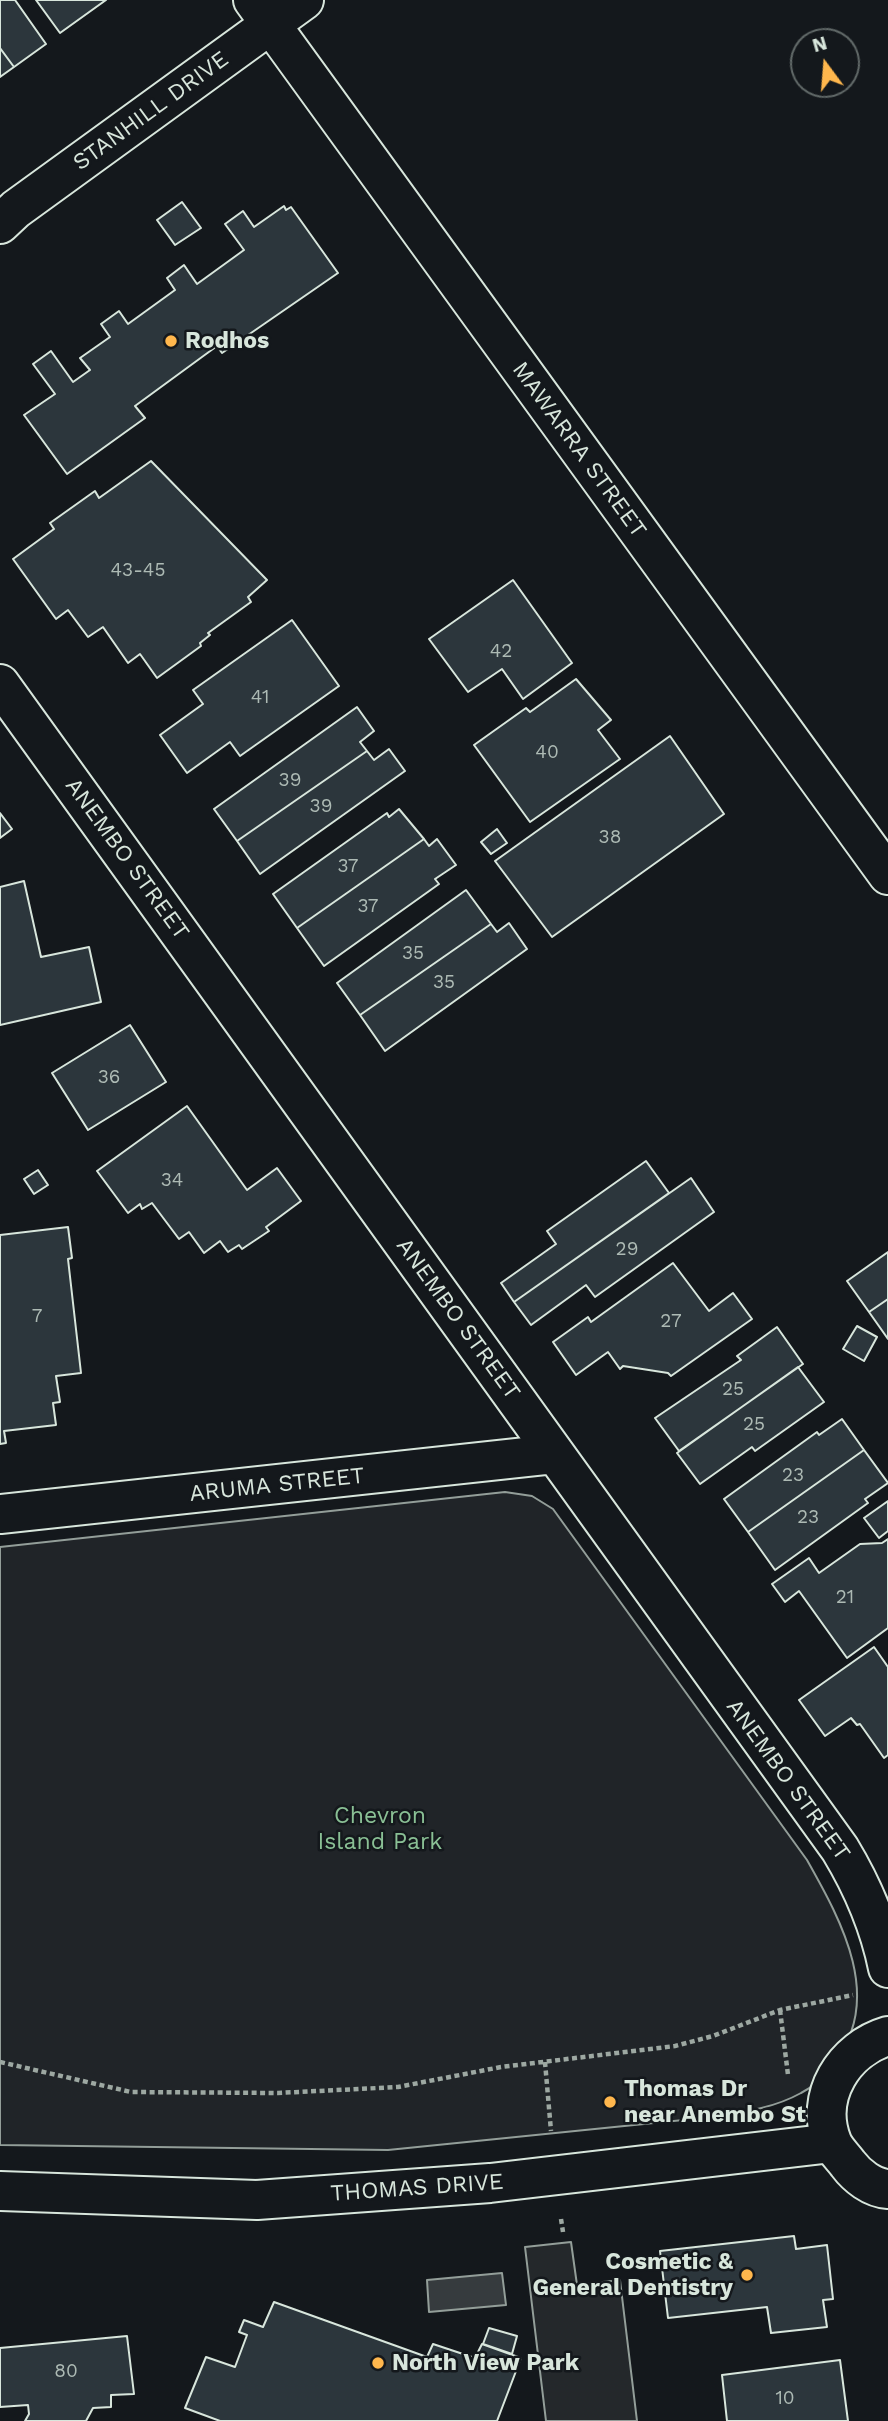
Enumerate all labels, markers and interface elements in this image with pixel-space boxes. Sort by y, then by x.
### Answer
north arrow [790,28,860,98]
text: N [810,31,830,57]
street label: STANHILL DRIVE [68,45,234,177]
place label: Rodhos [185,327,269,355]
marker: Rodhos [163,333,179,349]
street label: MAWARRA STREET [506,357,652,543]
house number: 43-45 [110,559,166,581]
house number: 42 [490,640,512,662]
house number: 41 [251,686,269,708]
house number: 40 [535,741,559,763]
house number: 39 [279,769,301,791]
street label: ANEMBO STREET [59,773,195,945]
house number: 39 [310,795,332,817]
house number: 38 [599,826,621,848]
house number: 37 [338,855,358,877]
house number: 37 [358,895,378,917]
house number: 35 [402,942,424,964]
house number: 35 [433,971,455,993]
house number: 36 [98,1066,120,1088]
house number: 34 [161,1169,183,1191]
street label: ANEMBO STREET [390,1233,526,1405]
house number: 29 [616,1238,638,1260]
house number: 7 [32,1305,42,1327]
house number: 27 [660,1310,682,1332]
house number: 25 [722,1378,744,1400]
house number: 25 [743,1413,765,1435]
street label: ARUMA STREET [188,1462,366,1508]
house number: 23 [782,1464,804,1486]
house number: 23 [797,1506,819,1528]
house number: 21 [836,1586,854,1608]
street label: ANEMBO STREET [720,1694,856,1866]
park label: Chevron Island Park [318,1802,442,1856]
place label: Thomas Dr near Anembo St [624,2075,806,2129]
marker: Thomas Dr near Anembo St [602,2094,618,2110]
street label: THOMAS DRIVE [330,2168,504,2208]
place label: Cosmetic & General Dentistry [532,2248,733,2302]
marker: Cosmetic & General Dentistry [739,2267,755,2283]
place label: North View Park [392,2349,579,2377]
marker: North View Park [370,2355,386,2371]
house number: 80 [54,2360,78,2382]
house number: 10 [775,2387,795,2409]

